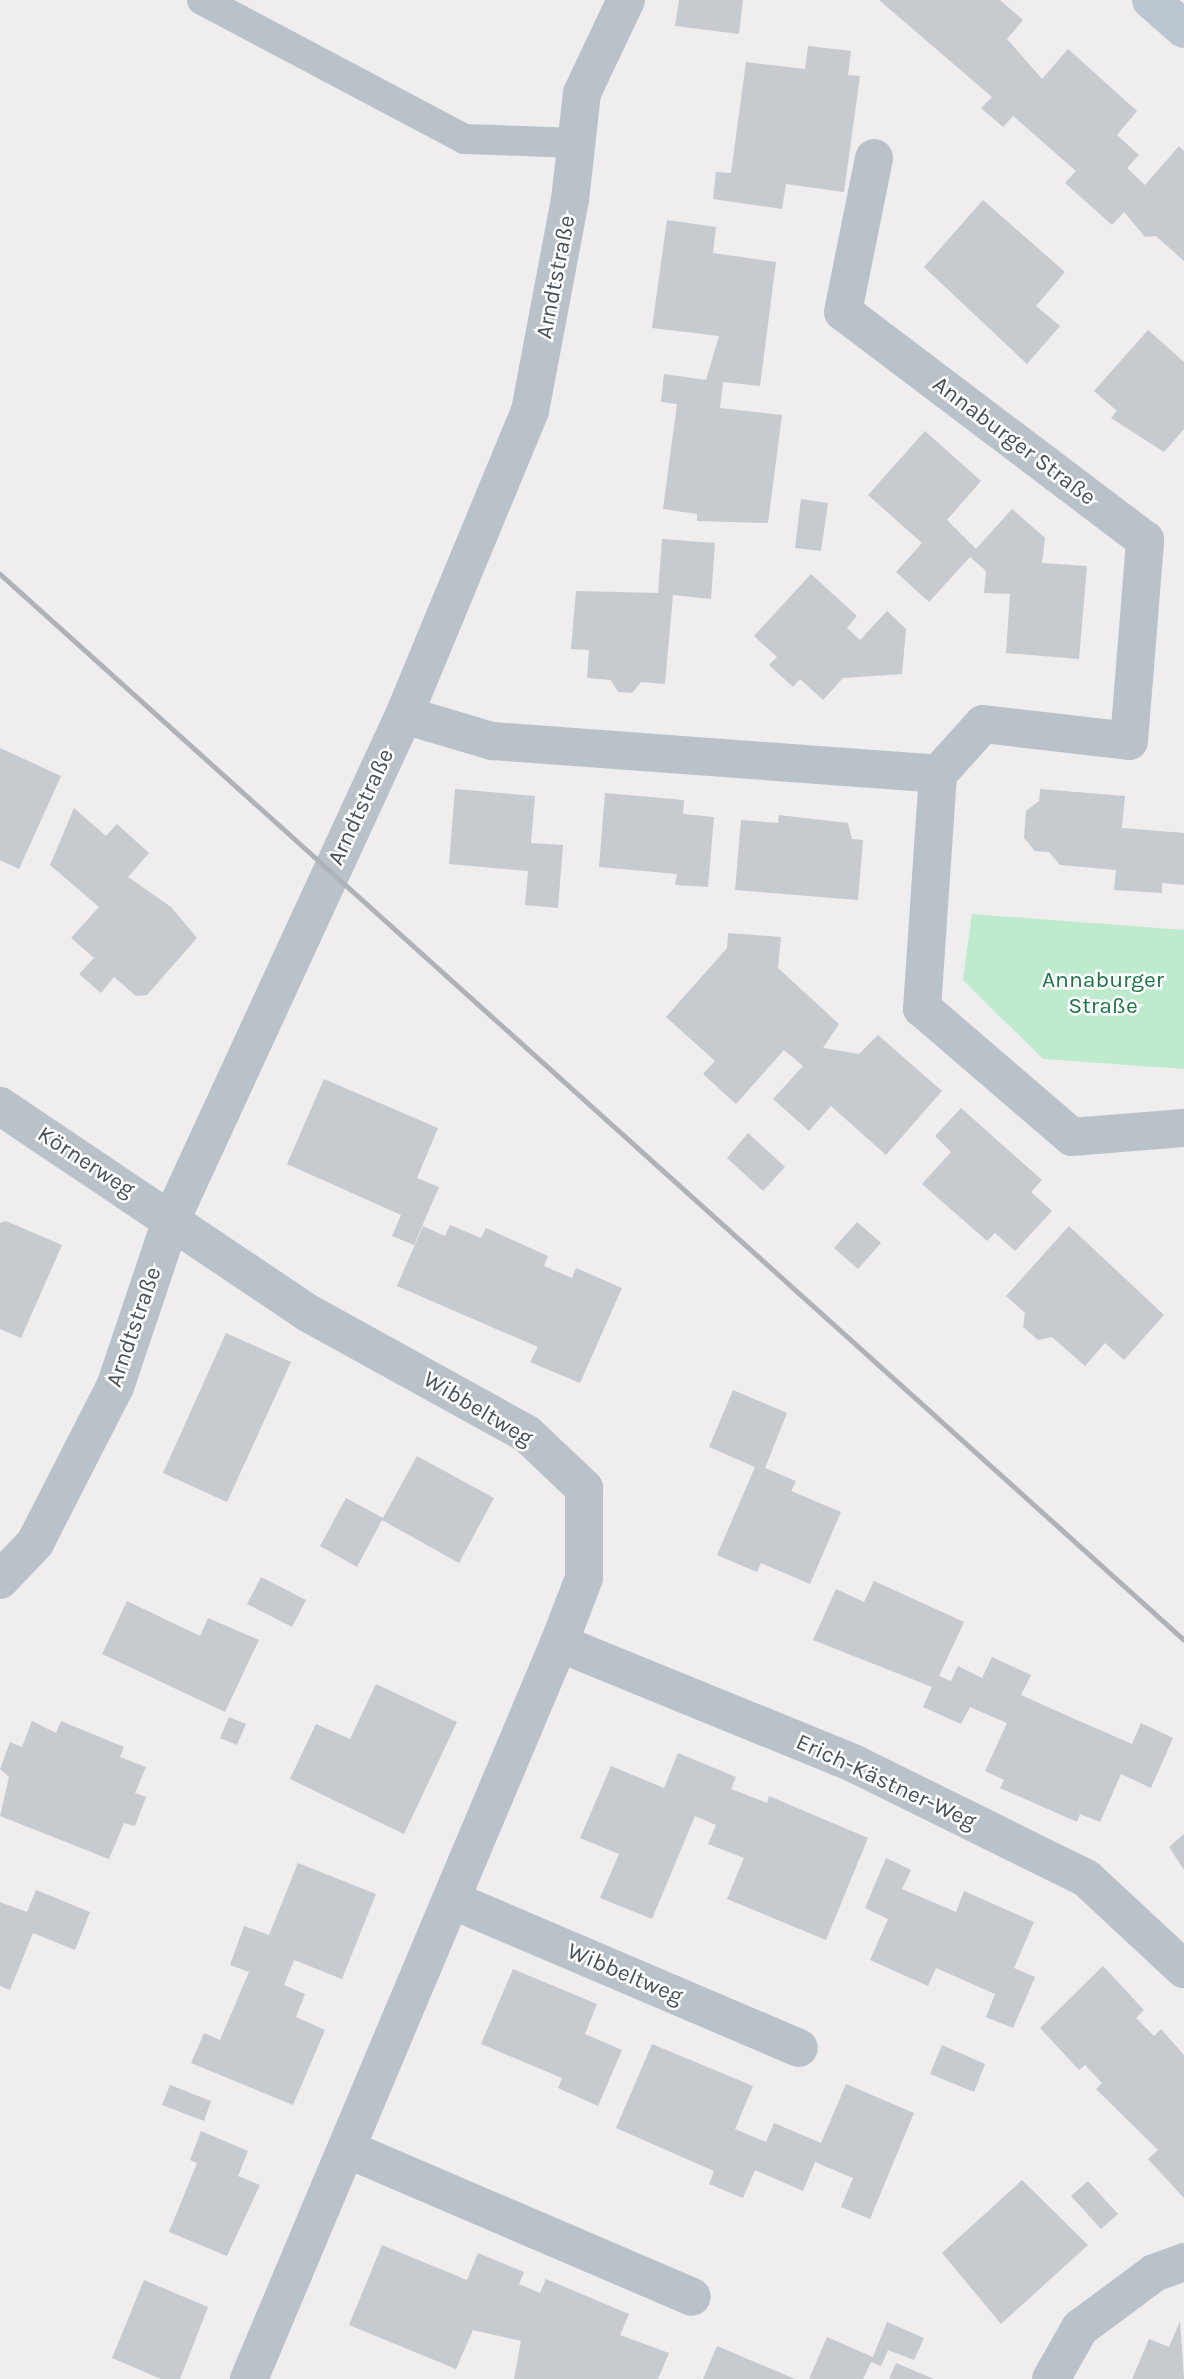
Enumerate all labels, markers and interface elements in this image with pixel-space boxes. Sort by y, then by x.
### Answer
street label: Arndtstraße [530,213,582,341]
street label: Annaburger Straße [927,371,1101,511]
street label: Arndtstraße [322,744,400,870]
park label: Annaburger Straße [1042,966,1164,1020]
street label: Körnerweg [32,1120,140,1204]
street label: Arndtstraße [101,1263,167,1391]
street label: Wibbeltweg [418,1365,538,1453]
street label: Erich-Kästner-Weg [791,1728,981,1836]
street label: Wibbeltweg [563,1937,687,2011]

